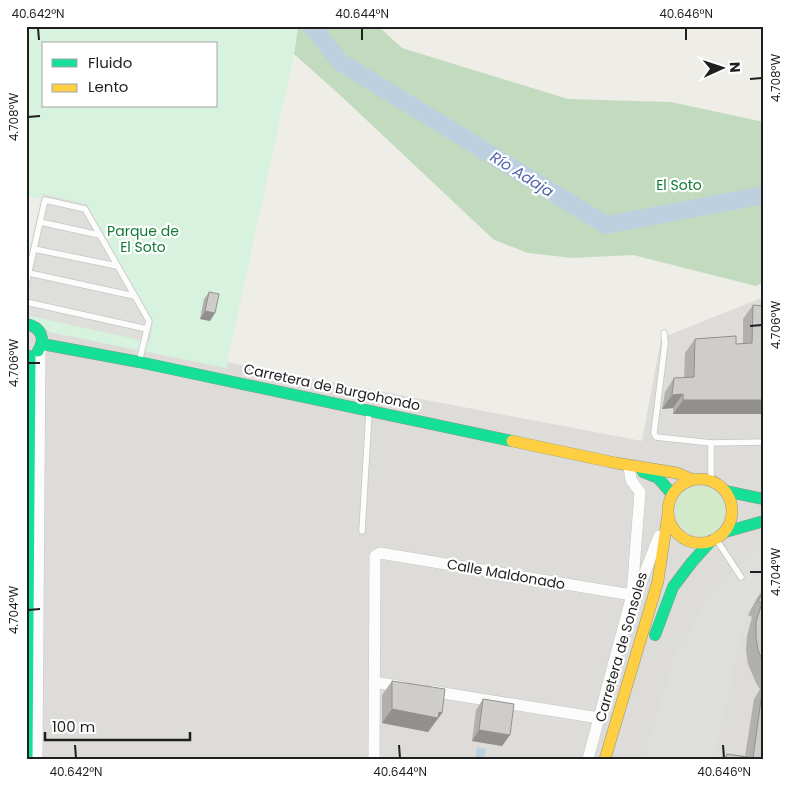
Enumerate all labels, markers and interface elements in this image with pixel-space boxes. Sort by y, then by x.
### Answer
text: 40.642°N [11,5,65,22]
text: 40.644°N [335,5,389,22]
text: 40.646°N [659,5,713,22]
legend [42,42,218,108]
north arrow [698,42,748,92]
text: Fluido [88,52,132,73]
text: 4.708°W [767,54,784,102]
text: N [725,62,745,73]
text: Lento [88,76,128,97]
text: 4.708°W [5,93,22,141]
water label: Río Adaja [486,146,558,202]
park label: El Soto [656,175,702,195]
park label: Parque de El Soto [107,221,179,257]
text: 4.706°W [767,301,784,349]
text: 4.706°W [5,339,22,387]
street label: Carretera de Burgohondo [242,359,422,415]
text: 4.704°W [767,548,784,596]
street label: Calle Maldonado [445,554,567,594]
street label: Carretera de Sonsoles [590,570,652,724]
text: 4.704°W [5,586,22,634]
scale bar [45,710,190,742]
text: 100 m [52,716,95,737]
text: 40.642°N [49,763,103,780]
text: 40.644°N [373,763,427,780]
text: 40.646°N [697,763,751,780]

